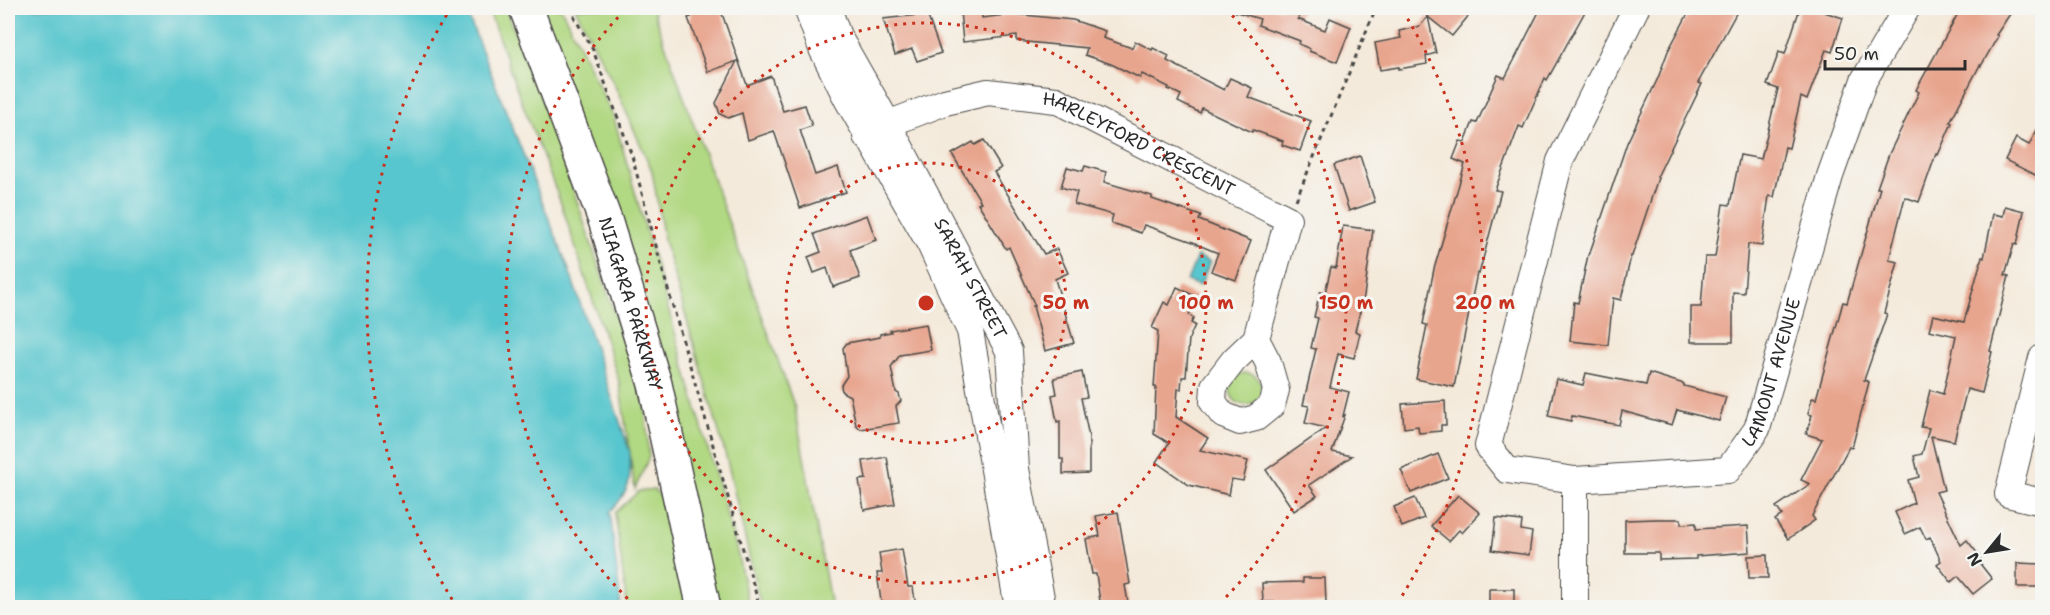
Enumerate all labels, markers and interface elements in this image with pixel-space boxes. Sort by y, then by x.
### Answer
scale bar [1825,33,1964,71]
text: 50 m [1834,42,1879,66]
street label: HARLEYFORD CRESCENT [1041,87,1239,202]
street label: NIAGARA PARKWAY [593,214,668,393]
street label: SARAH STREET [928,214,1012,343]
text: 50 m [1043,291,1090,315]
text: 100 m [1178,291,1234,315]
text: 150 m [1319,291,1374,315]
text: 200 m [1455,291,1516,315]
centre of rings [916,293,936,313]
street label: LAMONT AVENUE [1736,295,1806,452]
north arrow [1957,522,2017,582]
text: N [1962,549,1987,570]

